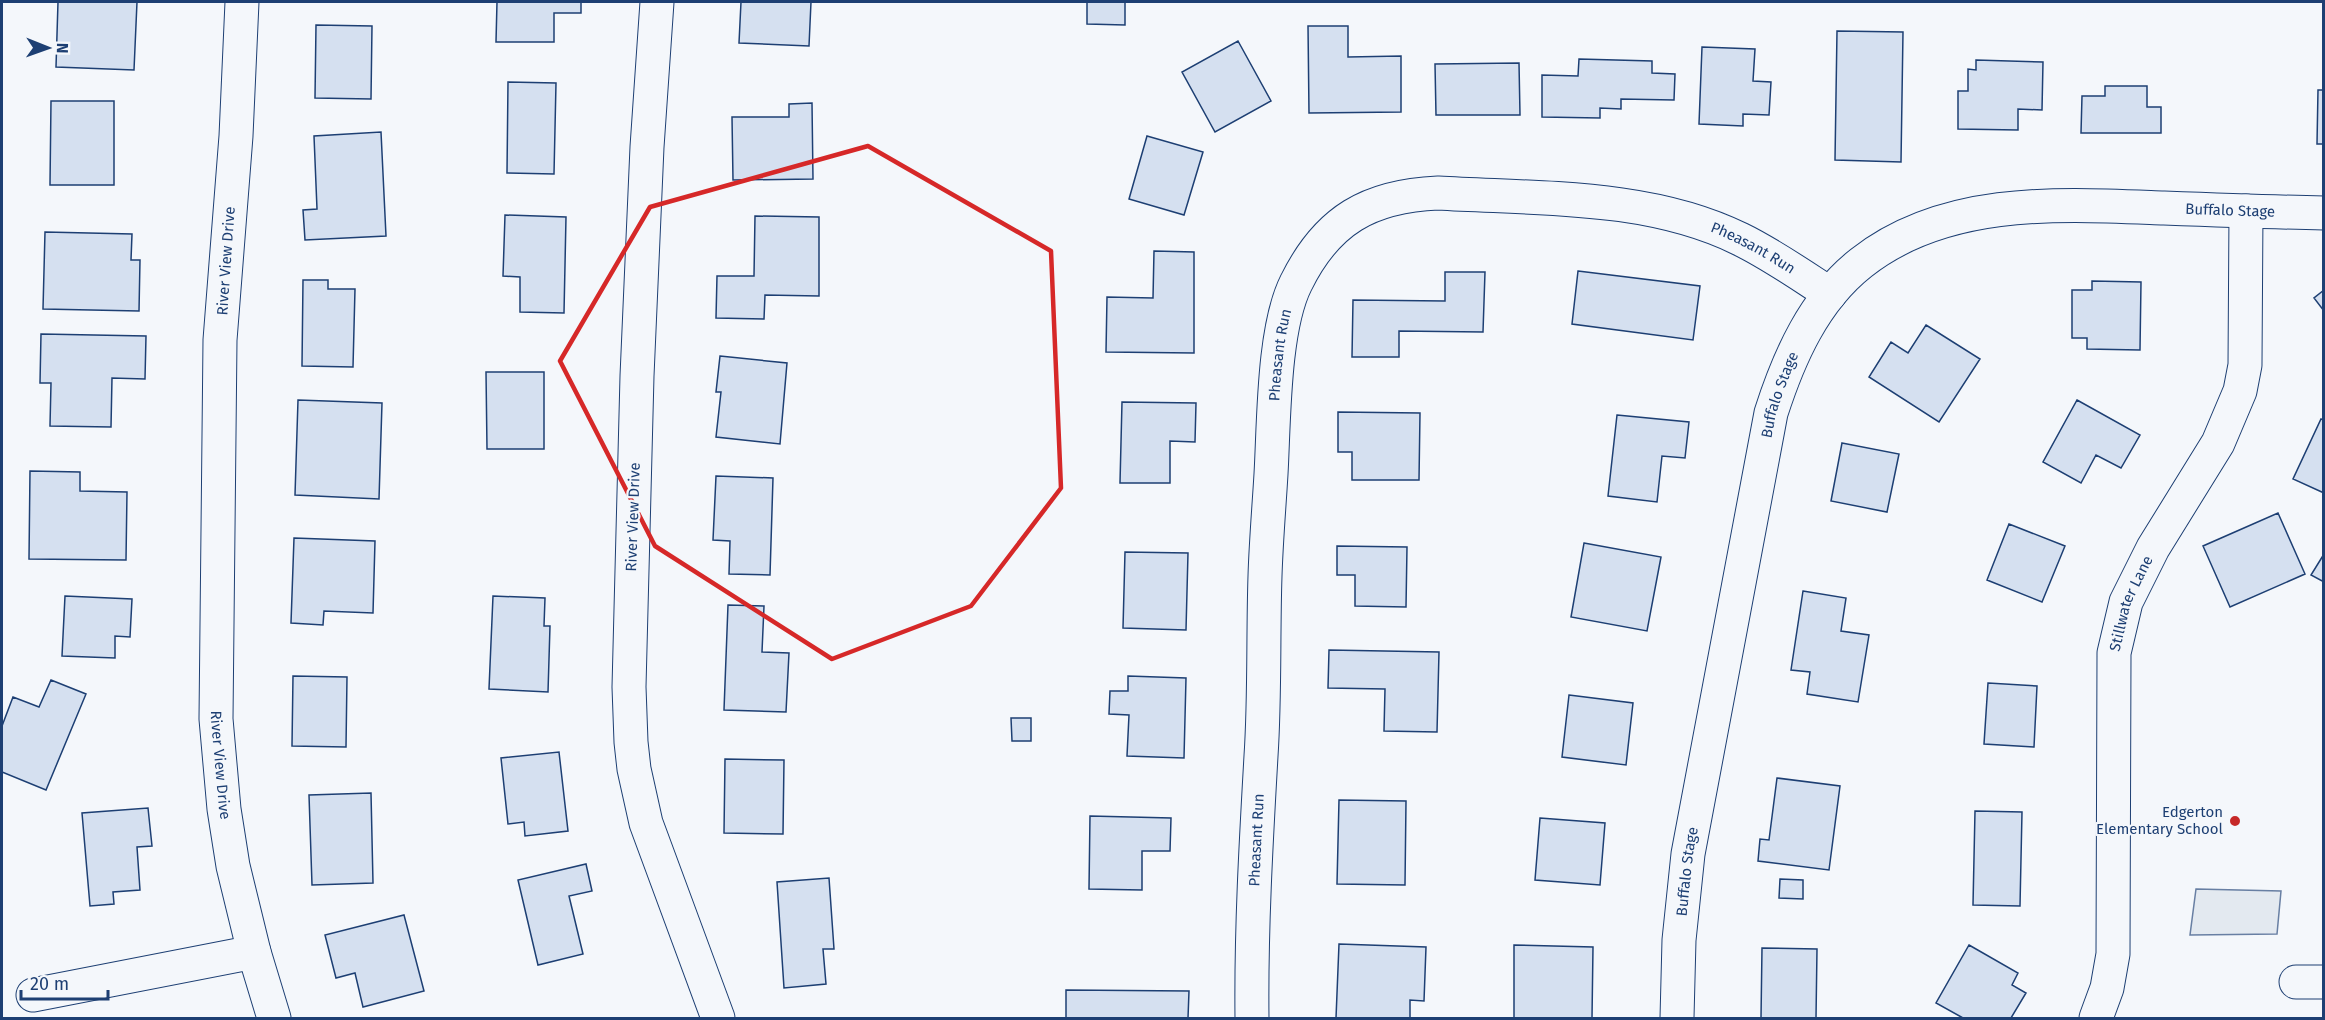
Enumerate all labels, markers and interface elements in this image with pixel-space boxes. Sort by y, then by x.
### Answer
north arrow [18,18,78,78]
text: N [53,43,72,54]
street label: Buffalo Stage [2185,200,2275,221]
street label: River View Drive [213,206,239,316]
street label: Pheasant Run [1708,218,1799,278]
street label: Pheasant Run [1265,307,1295,402]
street label: Buffalo Stage [1757,349,1802,439]
street label: River View Drive [622,462,644,572]
street label: Stillwater Lane [2106,553,2157,653]
street label: River View Drive [207,710,235,821]
street label: Pheasant Run [1245,793,1268,887]
place label: Edgerton Elementary School [2096,803,2224,838]
marker: Edgerton Elementary School [2228,814,2242,828]
street label: Buffalo Stage [1673,825,1702,917]
scale bar [21,963,108,1001]
text: 20 m [30,973,69,995]

